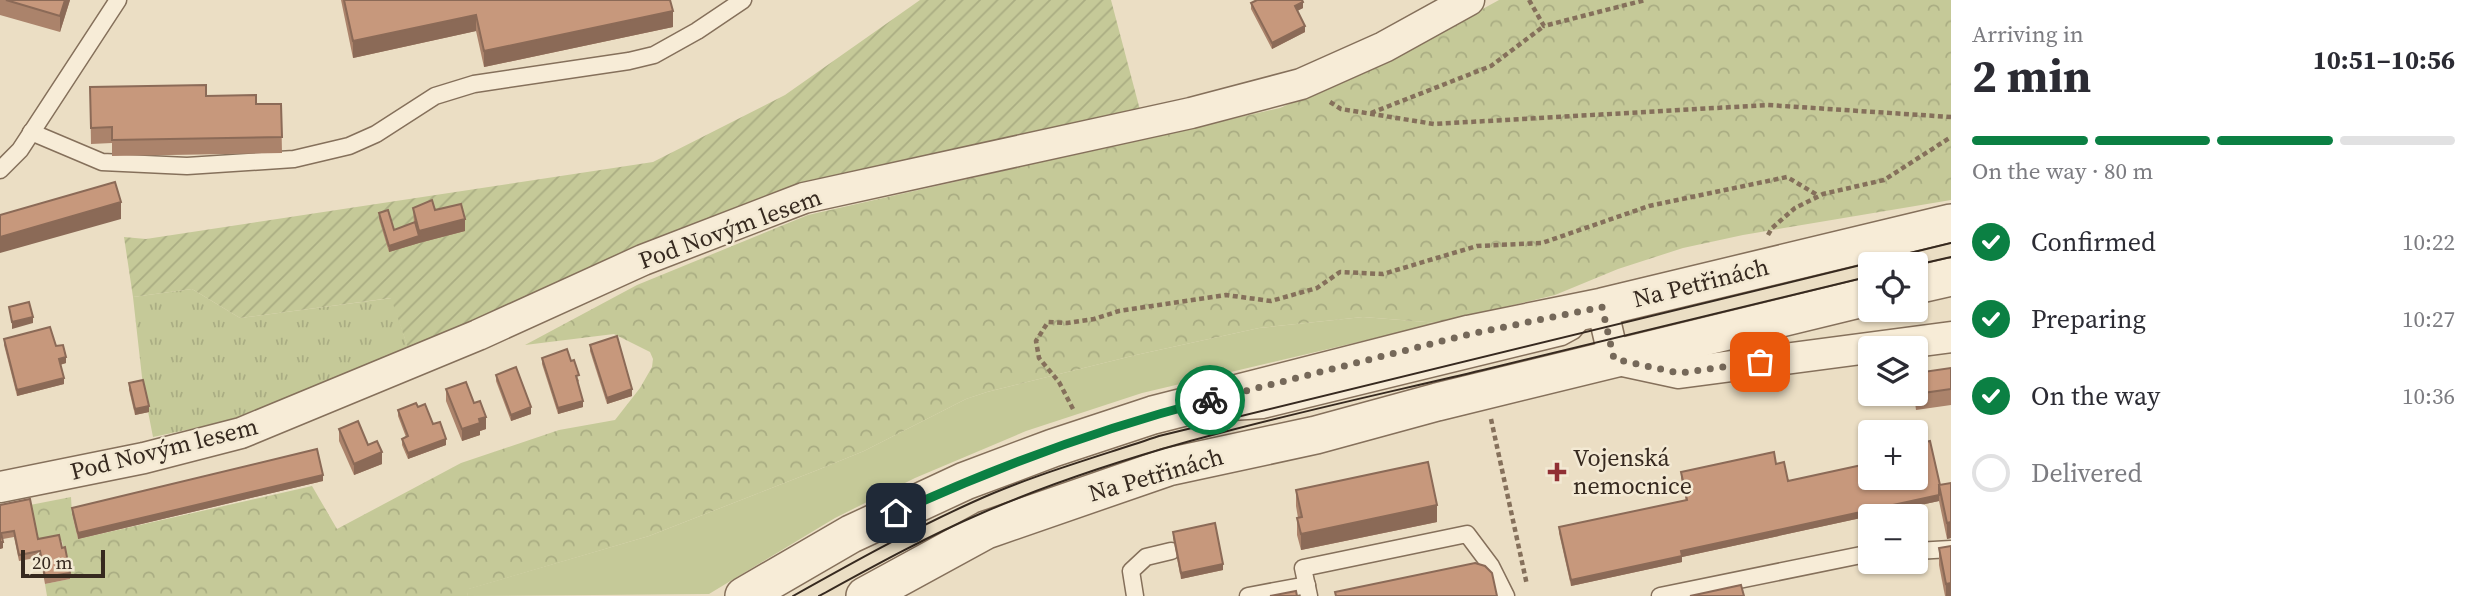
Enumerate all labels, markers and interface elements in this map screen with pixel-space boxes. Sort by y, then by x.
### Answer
text: Arriving in [1972,18,2084,50]
text: 10:51–10:56 [2313,42,2455,78]
text: 2 min [1972,44,2091,107]
text: On the way · 80 m [1972,155,2153,187]
street label: Pod Novým lesem [634,180,826,277]
icon: check [1972,223,2010,261]
text: Confirmed [2031,224,2156,260]
text: 10:22 [2402,226,2455,258]
street label: Na Petřinách [1630,250,1772,315]
map controls [1858,252,1928,574]
button: locate [1858,252,1928,322]
icon: check [1972,300,2010,338]
text: Preparing [2031,301,2146,337]
text: 10:27 [2402,303,2455,335]
pin [1730,332,1790,392]
button: layers [1858,336,1928,406]
icon: bag [1741,343,1779,381]
courier [1175,365,1245,435]
icon: check [1972,377,2010,415]
text: On the way [2031,378,2160,414]
text: 10:36 [2402,380,2455,412]
icon: bike [1191,381,1229,419]
street label: Pod Novým lesem [67,409,261,488]
button: + [1858,420,1928,490]
street label: Na Petřinách [1085,440,1227,510]
place label: Vojenská nemocnice [1573,441,1692,502]
text: Delivered [2031,455,2142,491]
marker: Vojenská nemocnice [1547,462,1567,482]
pin [866,483,926,543]
icon: home [877,494,915,532]
button: − [1858,504,1928,574]
scale bar [21,547,105,579]
text: 20 m [32,549,73,575]

